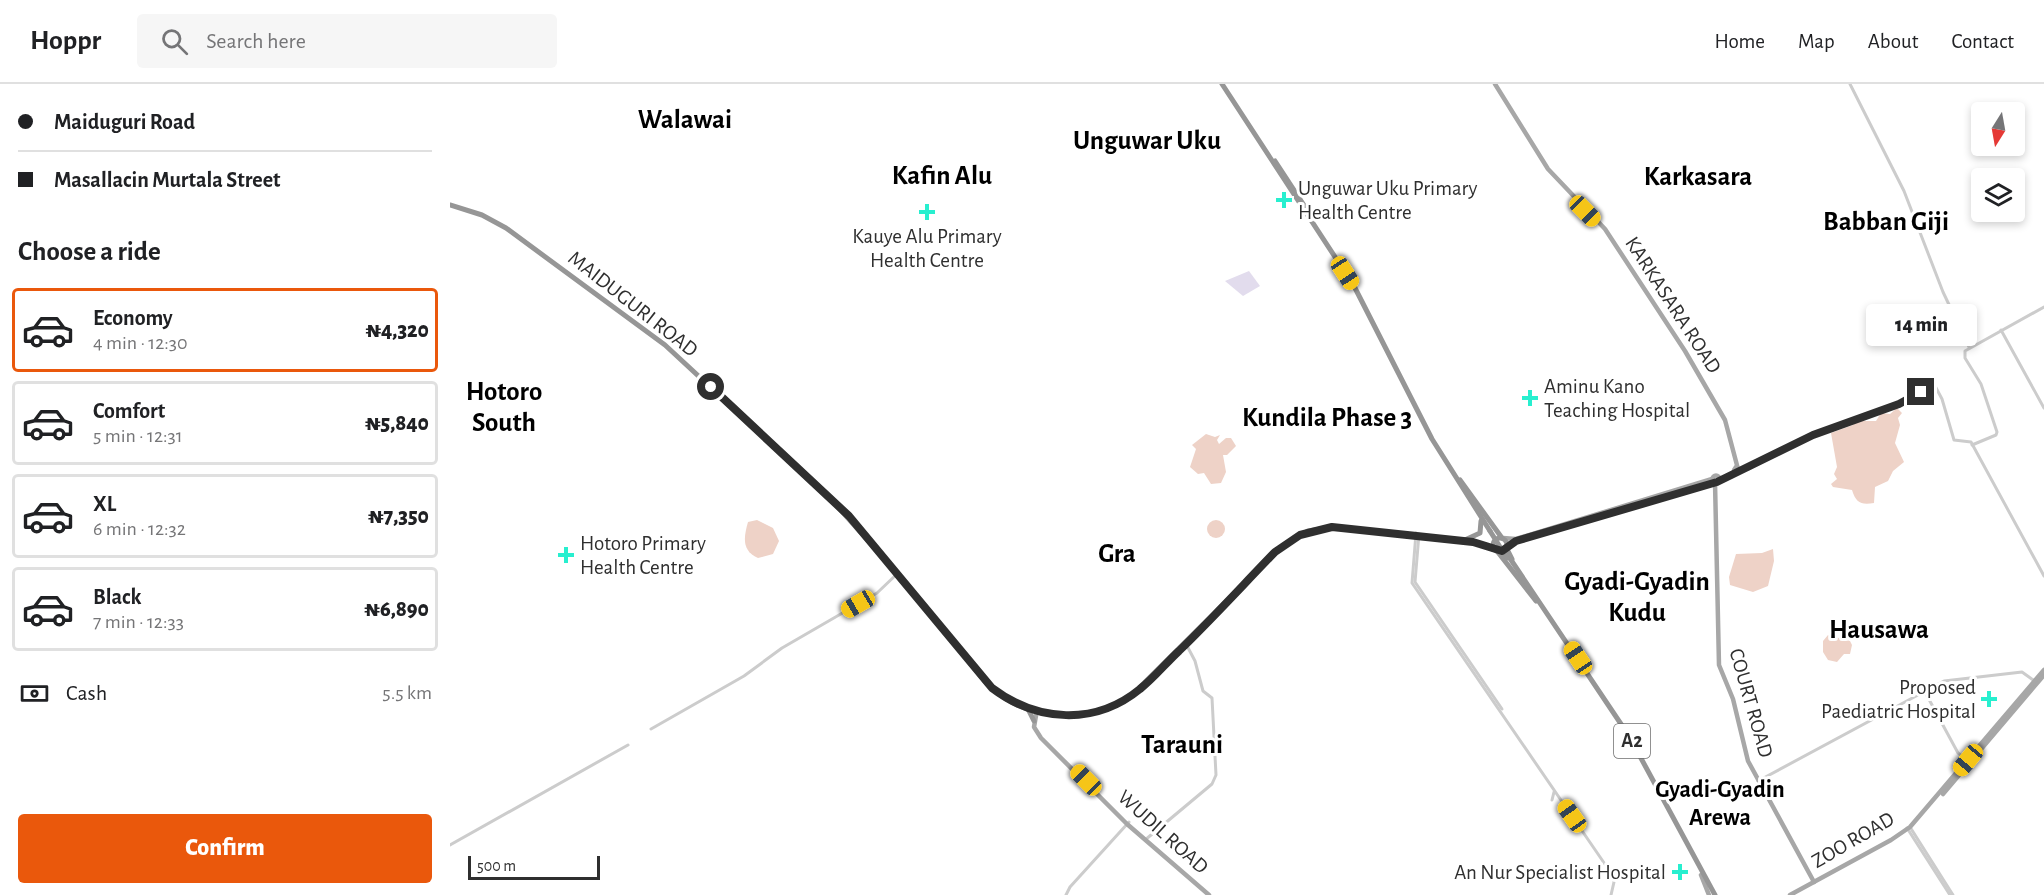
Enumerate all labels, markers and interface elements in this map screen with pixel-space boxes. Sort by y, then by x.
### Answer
search box [137,14,557,68]
icon: search [158,25,191,58]
text: Hoppr [30,27,101,55]
text: Search here [206,30,306,52]
text: Home [1714,31,1765,52]
text: Map [1798,31,1835,52]
text: About [1868,31,1918,52]
text: Contact [1951,31,2014,52]
north arrow [1971,102,2025,156]
map controls [1971,102,2025,222]
district label: Walawai [638,106,732,133]
text: Maiduguri Road [54,111,195,133]
district label: Unguwar Uku [1073,127,1221,154]
district label: Kafin Alu [892,162,992,189]
district label: Karkasara [1644,163,1752,190]
button: layers [1971,168,2025,222]
text: Masallacin Murtala Street [54,169,281,191]
place label: Unguwar Uku Primary Health Centre [1298,178,1477,223]
marker: Unguwar Uku Primary Health Centre [1275,191,1293,209]
car [1566,192,1604,230]
marker: Kauye Alu Primary Health Centre [918,203,936,221]
district label: Babban Giji [1823,208,1949,236]
place label: Kauye Alu Primary Health Centre [852,226,1002,271]
street label: KARKASARA ROAD [1621,233,1725,377]
text: Choose a ride [18,238,161,265]
street label: MAIDUGURI ROAD [564,247,702,361]
car [1328,253,1362,293]
icon: car [21,303,75,357]
callout: 14 min [1866,305,1976,347]
text: Economy [93,307,173,329]
text: 14 min [1895,315,1948,335]
text: ₦4,320 [365,319,429,341]
text: 4 min · 12:30 [93,333,188,353]
route start [697,373,724,400]
place label: Aminu Kano Teaching Hospital [1544,376,1690,421]
district label: Hotoro South [466,378,542,436]
route end [1907,378,1934,405]
marker: Aminu Kano Teaching Hospital [1521,389,1539,407]
icon: car [21,396,75,450]
text: Comfort [93,400,165,422]
district label: Kundila Phase 3 [1242,404,1412,431]
text: ₦5,840 [365,412,429,434]
text: 5 min · 12:31 [93,426,183,446]
icon: car [21,489,75,543]
text: XL [93,493,116,515]
text: ₦7,350 [368,505,429,527]
text: 6 min · 12:32 [93,519,186,539]
place label: Hotoro Primary Health Centre [580,533,706,578]
district label: Gra [1098,540,1136,567]
marker: Hotoro Primary Health Centre [557,546,575,564]
district label: Gyadi-Gyadin Kudu [1564,568,1710,626]
icon: car [21,582,75,636]
text: Black [93,586,141,608]
car [838,587,878,621]
text: ₦6,890 [364,598,429,620]
text: 7 min · 12:33 [93,612,184,632]
district label: Hausawa [1829,616,1929,643]
car [1560,638,1596,678]
street label: COURT ROAD [1725,646,1777,760]
icon: cash [18,677,51,710]
place label: Proposed Paediatric Hospital [1821,677,1976,722]
text: Cash [66,682,107,704]
text: 5.5 km [382,683,432,703]
marker: Proposed Paediatric Hospital [1980,690,1998,708]
road number: A2 [1614,724,1650,758]
district label: Tarauni [1141,731,1223,758]
car [1950,740,1986,780]
car [1067,761,1105,799]
district label: Gyadi-Gyadin Arewa [1655,778,1785,830]
street label: WUDIL ROAD [1114,786,1212,878]
car [1554,796,1590,836]
street label: ZOO ROAD [1808,808,1898,872]
button: Confirm [18,814,432,883]
scale bar [468,853,600,880]
text: 500 m [477,858,516,874]
place label: An Nur Specialist Hospital [1454,862,1666,883]
marker: An Nur Specialist Hospital [1671,863,1689,881]

